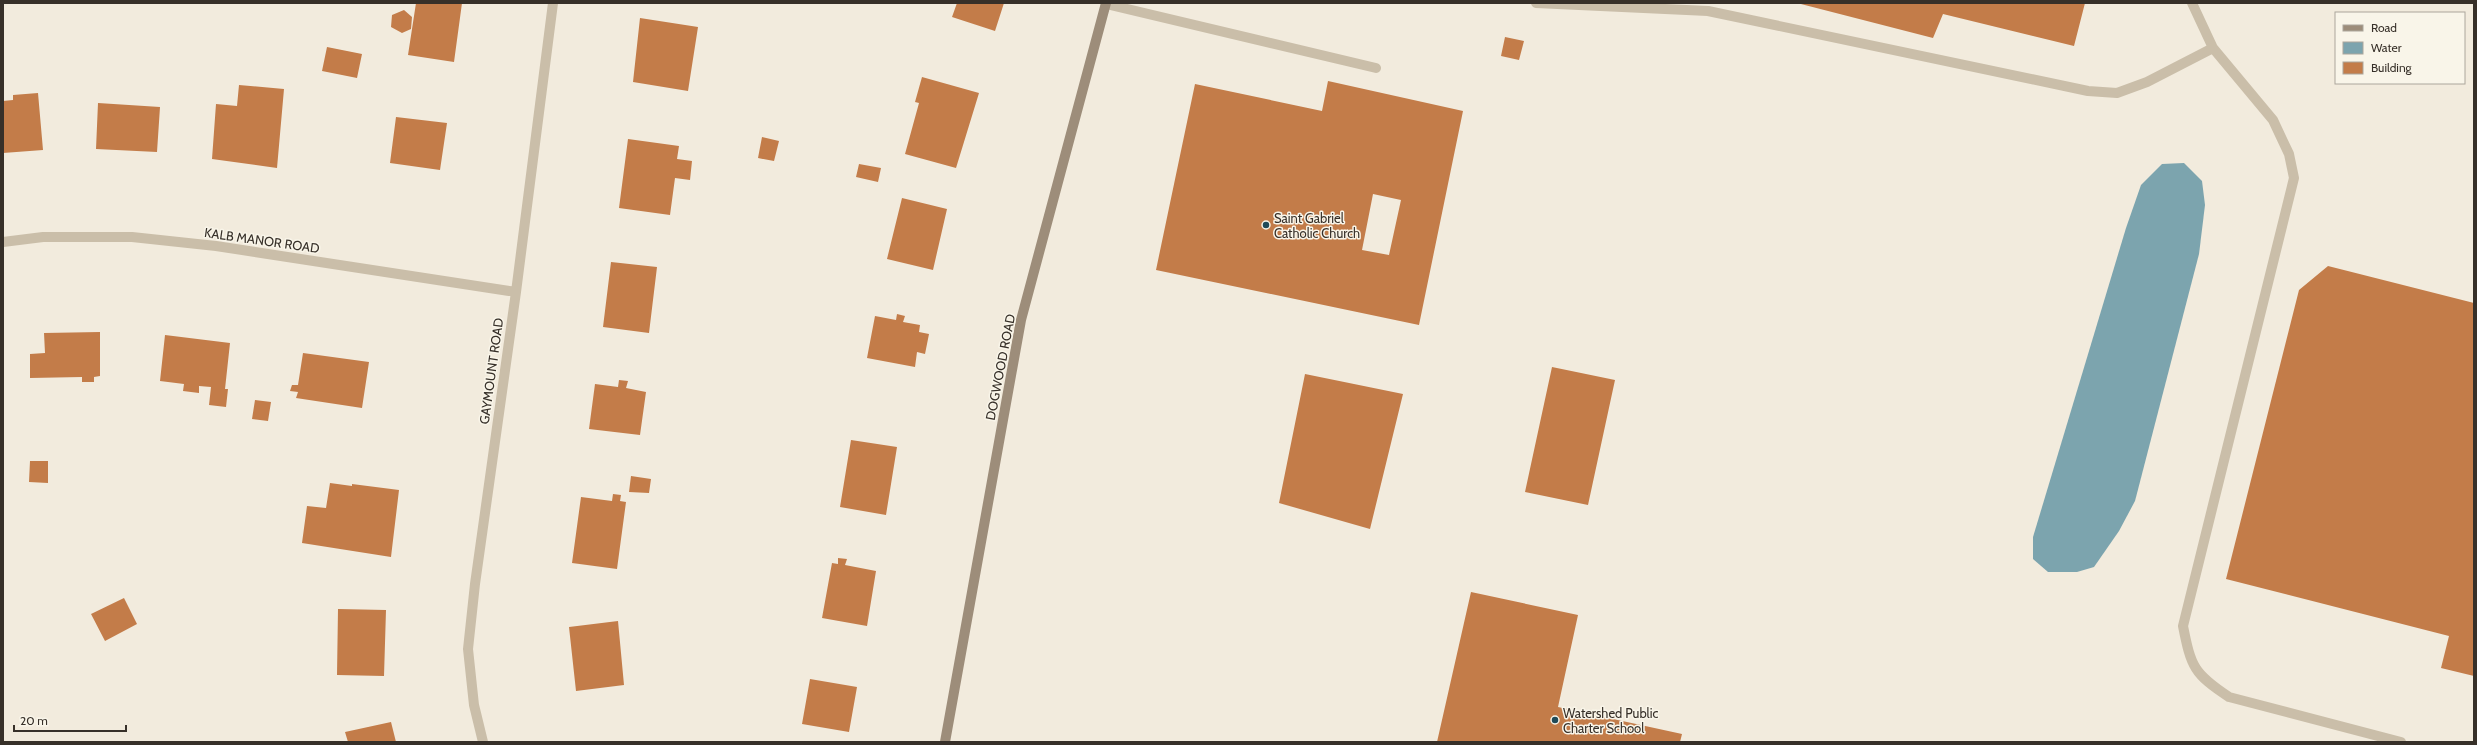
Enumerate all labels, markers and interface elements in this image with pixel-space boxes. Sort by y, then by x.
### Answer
legend [2335,12,2465,84]
text: Road [2371,20,2397,35]
text: Water [2371,40,2402,55]
text: Building [2371,60,2413,75]
place label: Saint Gabriel Catholic Church [1274,210,1360,241]
marker: Saint Gabriel Catholic Church [1261,220,1271,230]
street label: KALB MANOR ROAD [203,224,321,256]
street label: DOGWOOD ROAD [982,312,1018,422]
street label: GAYMOUNT ROAD [476,317,506,425]
place label: Watershed Public Charter School [1563,705,1658,736]
scale bar [14,707,126,733]
text: 20 m [20,713,48,728]
marker: Watershed Public Charter School [1550,715,1560,725]

